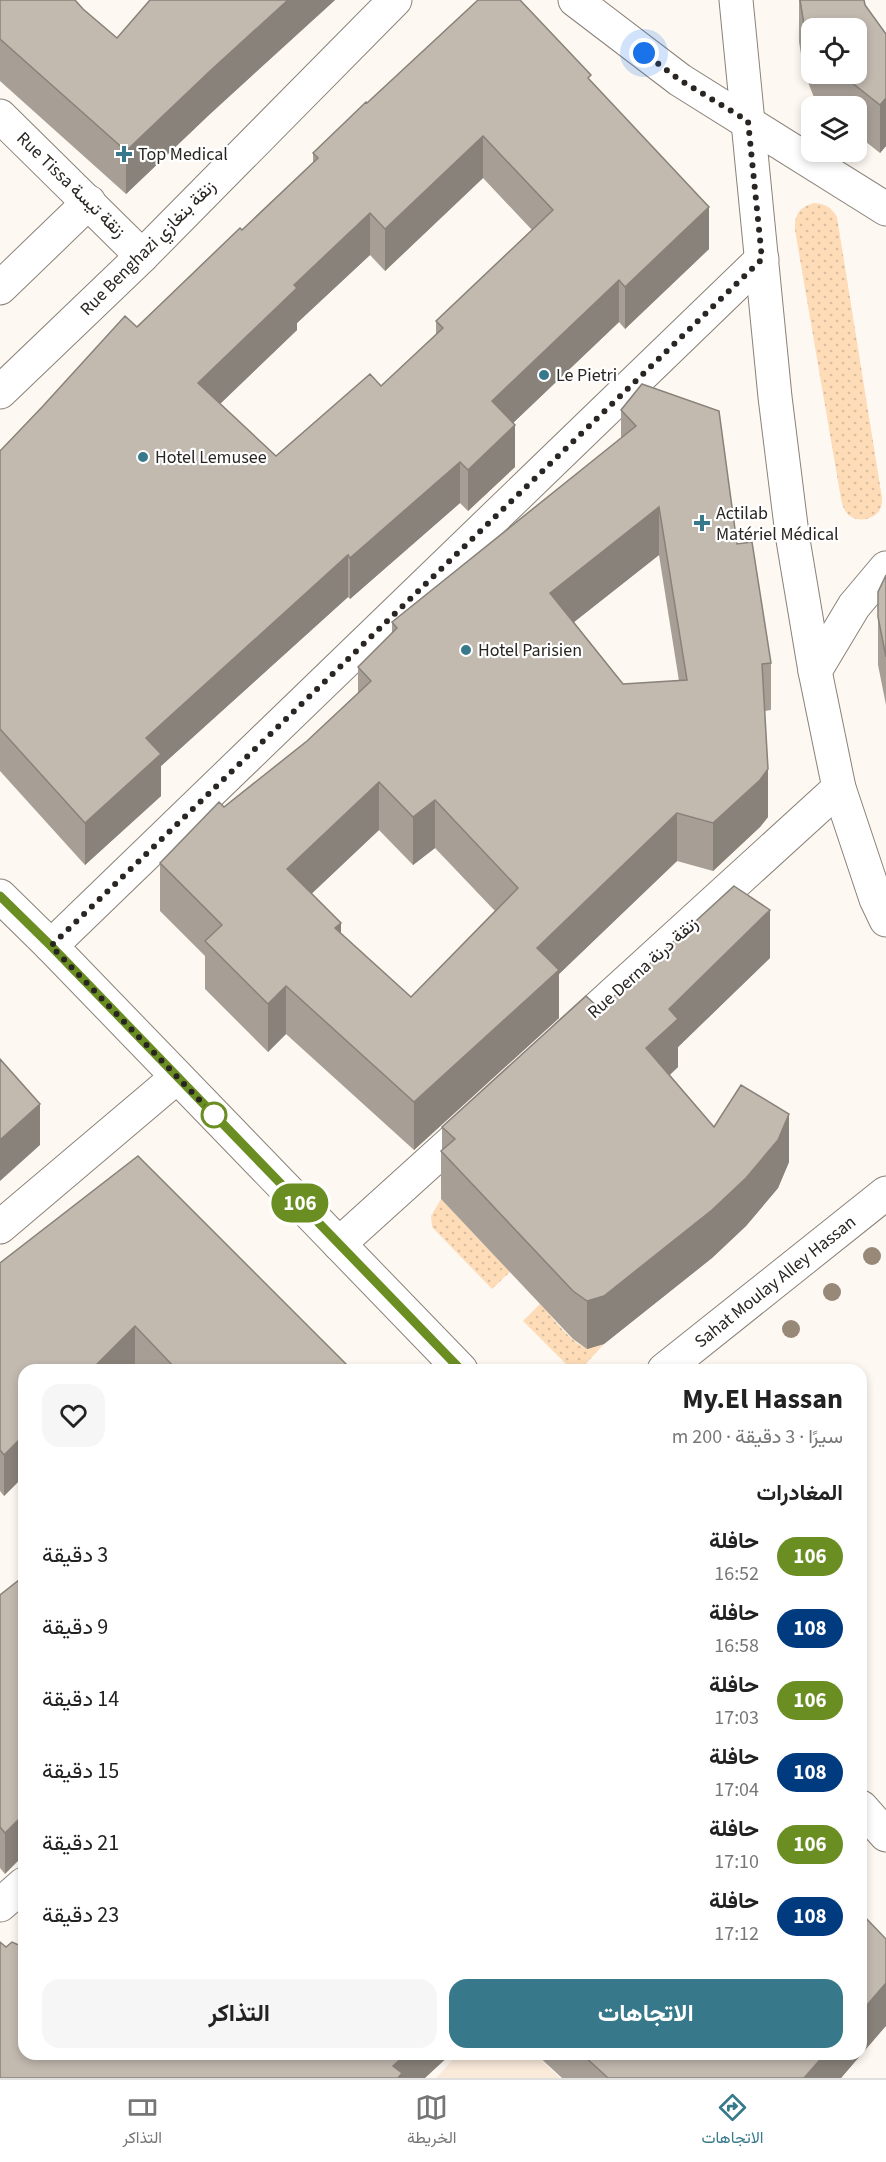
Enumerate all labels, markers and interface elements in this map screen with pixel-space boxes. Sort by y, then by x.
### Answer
map controls [801,18,867,162]
button: locate [801,18,867,84]
your location [629,38,659,68]
button: layers [801,96,867,162]
street label: Rue Tissa زنقة تيسة [11,126,131,244]
place label: Top Medical [138,142,228,167]
marker: Top Medical [115,145,133,163]
street label: Rue Benghazi زنقة بنغازي [75,175,223,323]
place label: Le Pietri [556,363,617,388]
marker: Le Pietri [537,368,551,382]
place label: Hotel Lemusee [155,445,267,470]
marker: Hotel Lemusee [136,450,150,464]
place label: Actilab Matériel Médical [716,501,839,547]
marker: Actilab Matériel Médical [693,514,711,532]
place label: Hotel Parisien [478,638,582,663]
marker: Hotel Parisien [459,643,473,657]
street label: Rue Derna زنقة درنة [582,911,704,1025]
unlabelled marker [201,1102,227,1128]
line badge: 106 [266,1184,334,1222]
text: 106 [283,1188,317,1218]
street label: Sahat Moulay Alley Hassan [689,1209,861,1354]
text: My.El Hassan [682,1379,843,1419]
button: heart [42,1384,105,1447]
text: سيرًا · 3 دقيقة · 200 m [672,1423,843,1451]
text: المغادرات [757,1477,843,1509]
text: حافلة [709,1525,759,1557]
text: 3 دقيقة [42,1539,108,1571]
text: 106 [793,1541,827,1571]
text: 16:52 [714,1560,759,1588]
text: حافلة [709,1597,759,1629]
text: 9 دقيقة [42,1611,108,1643]
text: 108 [793,1613,827,1643]
text: 16:58 [714,1632,759,1660]
text: حافلة [709,1669,759,1701]
text: 14 دقيقة [42,1683,119,1715]
text: 106 [793,1685,827,1715]
text: 17:03 [714,1704,759,1732]
text: حافلة [709,1741,759,1773]
text: 15 دقيقة [42,1755,119,1787]
text: 108 [793,1757,827,1787]
text: 17:04 [714,1776,759,1804]
text: حافلة [709,1813,759,1845]
text: 21 دقيقة [42,1827,119,1859]
text: 106 [793,1829,827,1859]
text: 17:10 [714,1848,759,1876]
text: حافلة [709,1885,759,1917]
text: 23 دقيقة [42,1899,119,1931]
text: 108 [793,1901,827,1931]
text: 17:12 [714,1920,759,1948]
button: التذاكر [42,1979,437,2048]
button: الاتجاهات [449,1979,843,2048]
tab: التذاكر [123,2091,162,2152]
tab: الخريطة [407,2091,456,2152]
tab: الاتجاهات [701,2091,764,2152]

